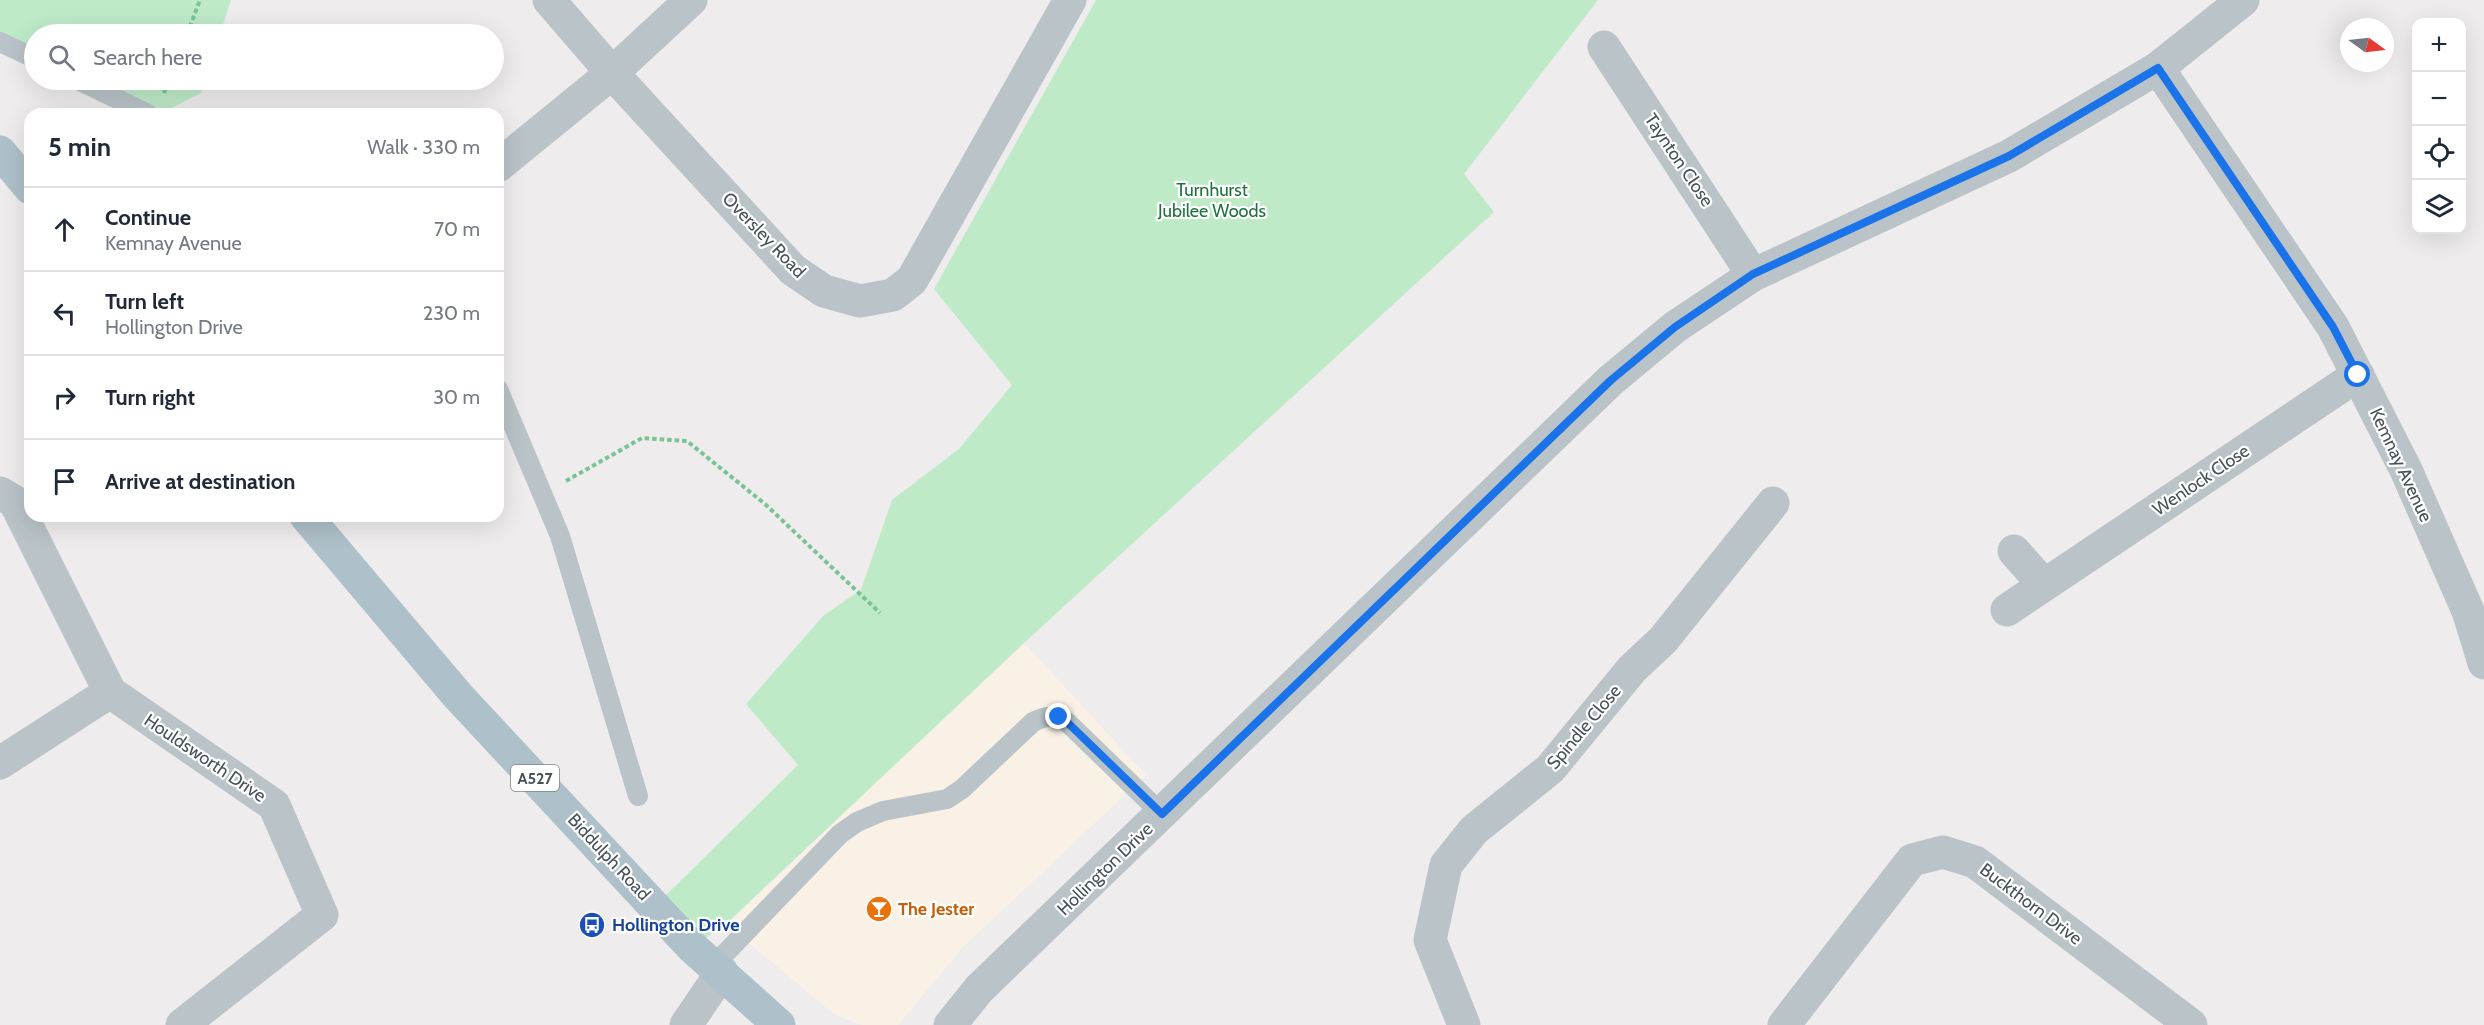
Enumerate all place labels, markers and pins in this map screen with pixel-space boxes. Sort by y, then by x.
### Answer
bar icon: The Jester [864,894,894,924]
place label: The Jester [898,898,974,920]
bus stop icon: Hollington Drive [577,910,607,940]
place label: Hollington Drive [612,914,739,936]

